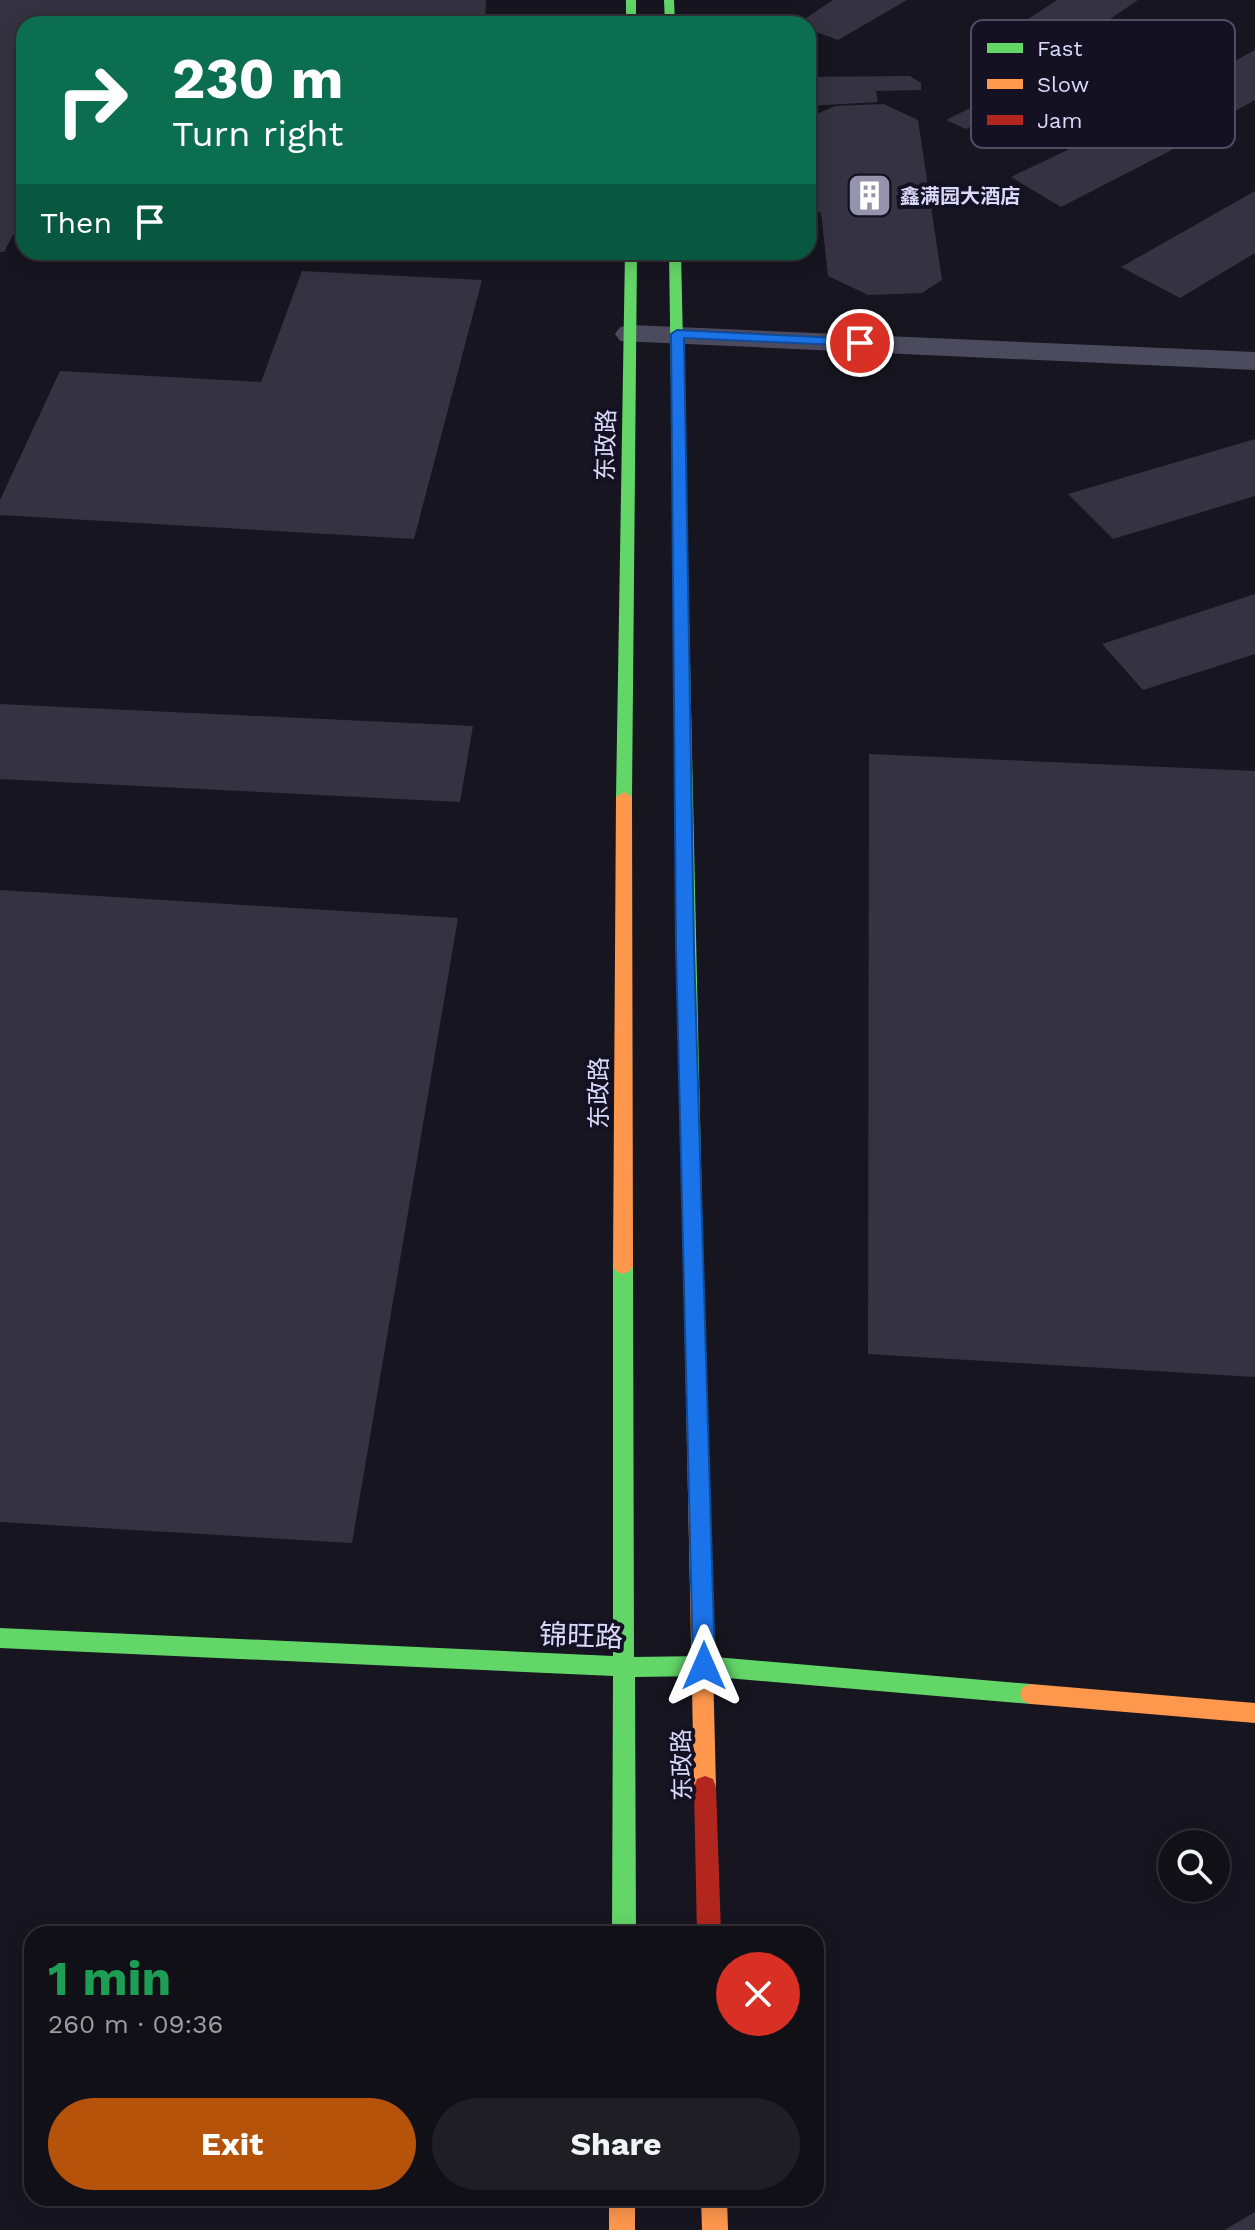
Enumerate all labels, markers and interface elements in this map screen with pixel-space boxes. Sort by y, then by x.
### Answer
legend [971,20,1235,148]
text: Fast [1037,36,1083,61]
text: 230 m [172,46,343,112]
icon: right [40,48,144,152]
text: Slow [1037,72,1089,97]
text: Jam [1037,108,1082,133]
text: Turn right [172,113,343,155]
building icon: 鑫满园大酒店 [845,172,893,220]
place label: 鑫满园大酒店 [900,184,1020,208]
icon: arrive [128,200,172,244]
text: Then [40,205,112,240]
pin [826,309,894,377]
icon: arrive [838,321,882,365]
street label: 东政路 [591,409,621,481]
street label: 东政路 [585,1057,613,1129]
street label: 锦旺路 [538,1618,624,1654]
position arrow [662,1624,746,1708]
street label: 东政路 [667,1729,697,1801]
map controls [1158,1830,1230,1902]
button: search [1158,1830,1230,1902]
text: 1 min [48,1950,171,2007]
button: close [716,1952,800,2036]
text: 260 m · 09:36 [48,2009,223,2039]
button: Exit [48,2098,416,2190]
button: Share [432,2098,800,2190]

